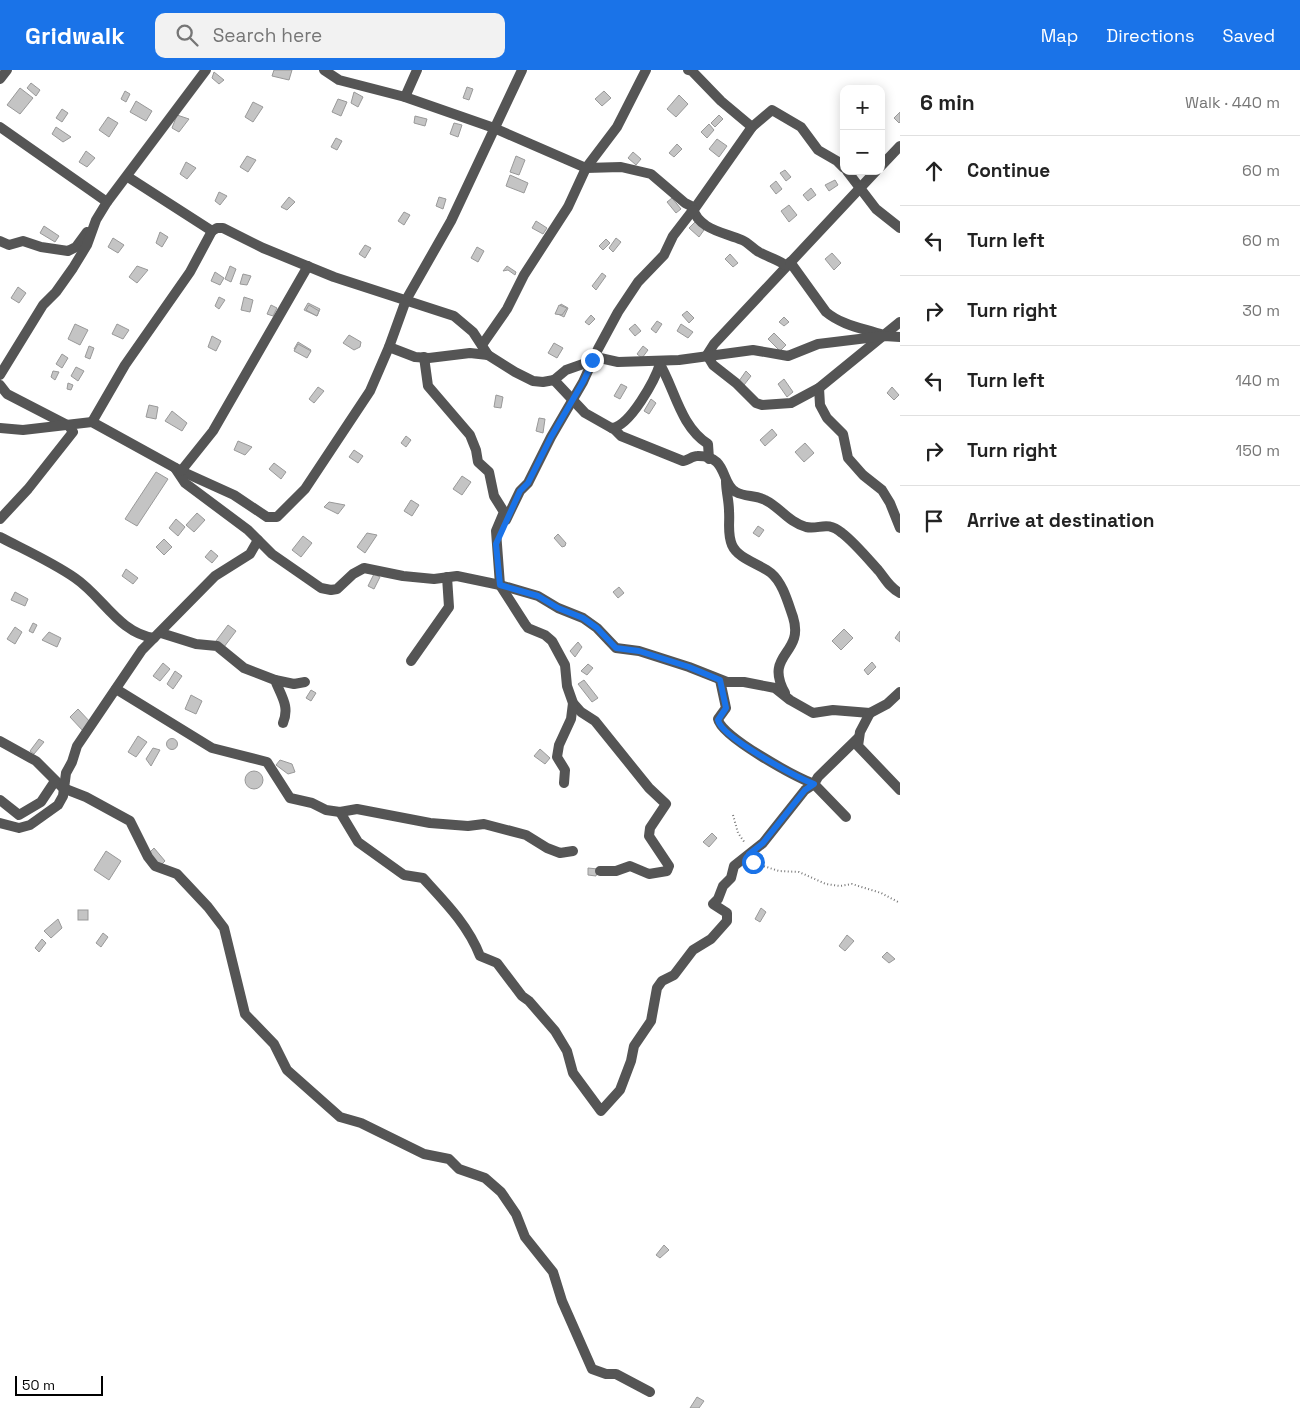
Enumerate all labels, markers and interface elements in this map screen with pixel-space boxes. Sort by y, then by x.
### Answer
search box [155,13,505,58]
text: Gridwalk [25,20,125,51]
icon: search [173,21,201,49]
text: Search here [213,23,322,48]
text: Map [1041,24,1078,47]
text: Directions [1106,24,1195,47]
text: Saved [1223,24,1275,47]
map controls [840,85,885,175]
button: + [840,85,885,130]
text: 6 min [920,89,975,116]
text: Walk · 440 m [1185,92,1280,113]
button: − [840,130,885,175]
icon: ahead [920,157,948,185]
text: Continue [967,158,1050,183]
text: 60 m [1242,160,1280,181]
icon: left [920,227,948,255]
text: Turn left [967,228,1045,253]
text: 60 m [1242,230,1280,251]
icon: right [920,297,948,325]
text: Turn right [967,298,1057,323]
text: 30 m [1242,300,1280,321]
route end [581,349,604,372]
icon: left [920,367,948,395]
text: Turn left [967,368,1045,393]
text: 140 m [1235,370,1280,391]
icon: right [920,437,948,465]
text: Turn right [967,438,1057,463]
text: 150 m [1236,440,1280,461]
icon: arrive [920,507,948,535]
text: Arrive at destination [967,508,1155,533]
route start [742,851,765,874]
scale bar [15,1373,102,1396]
text: 50 m [22,1376,55,1394]

